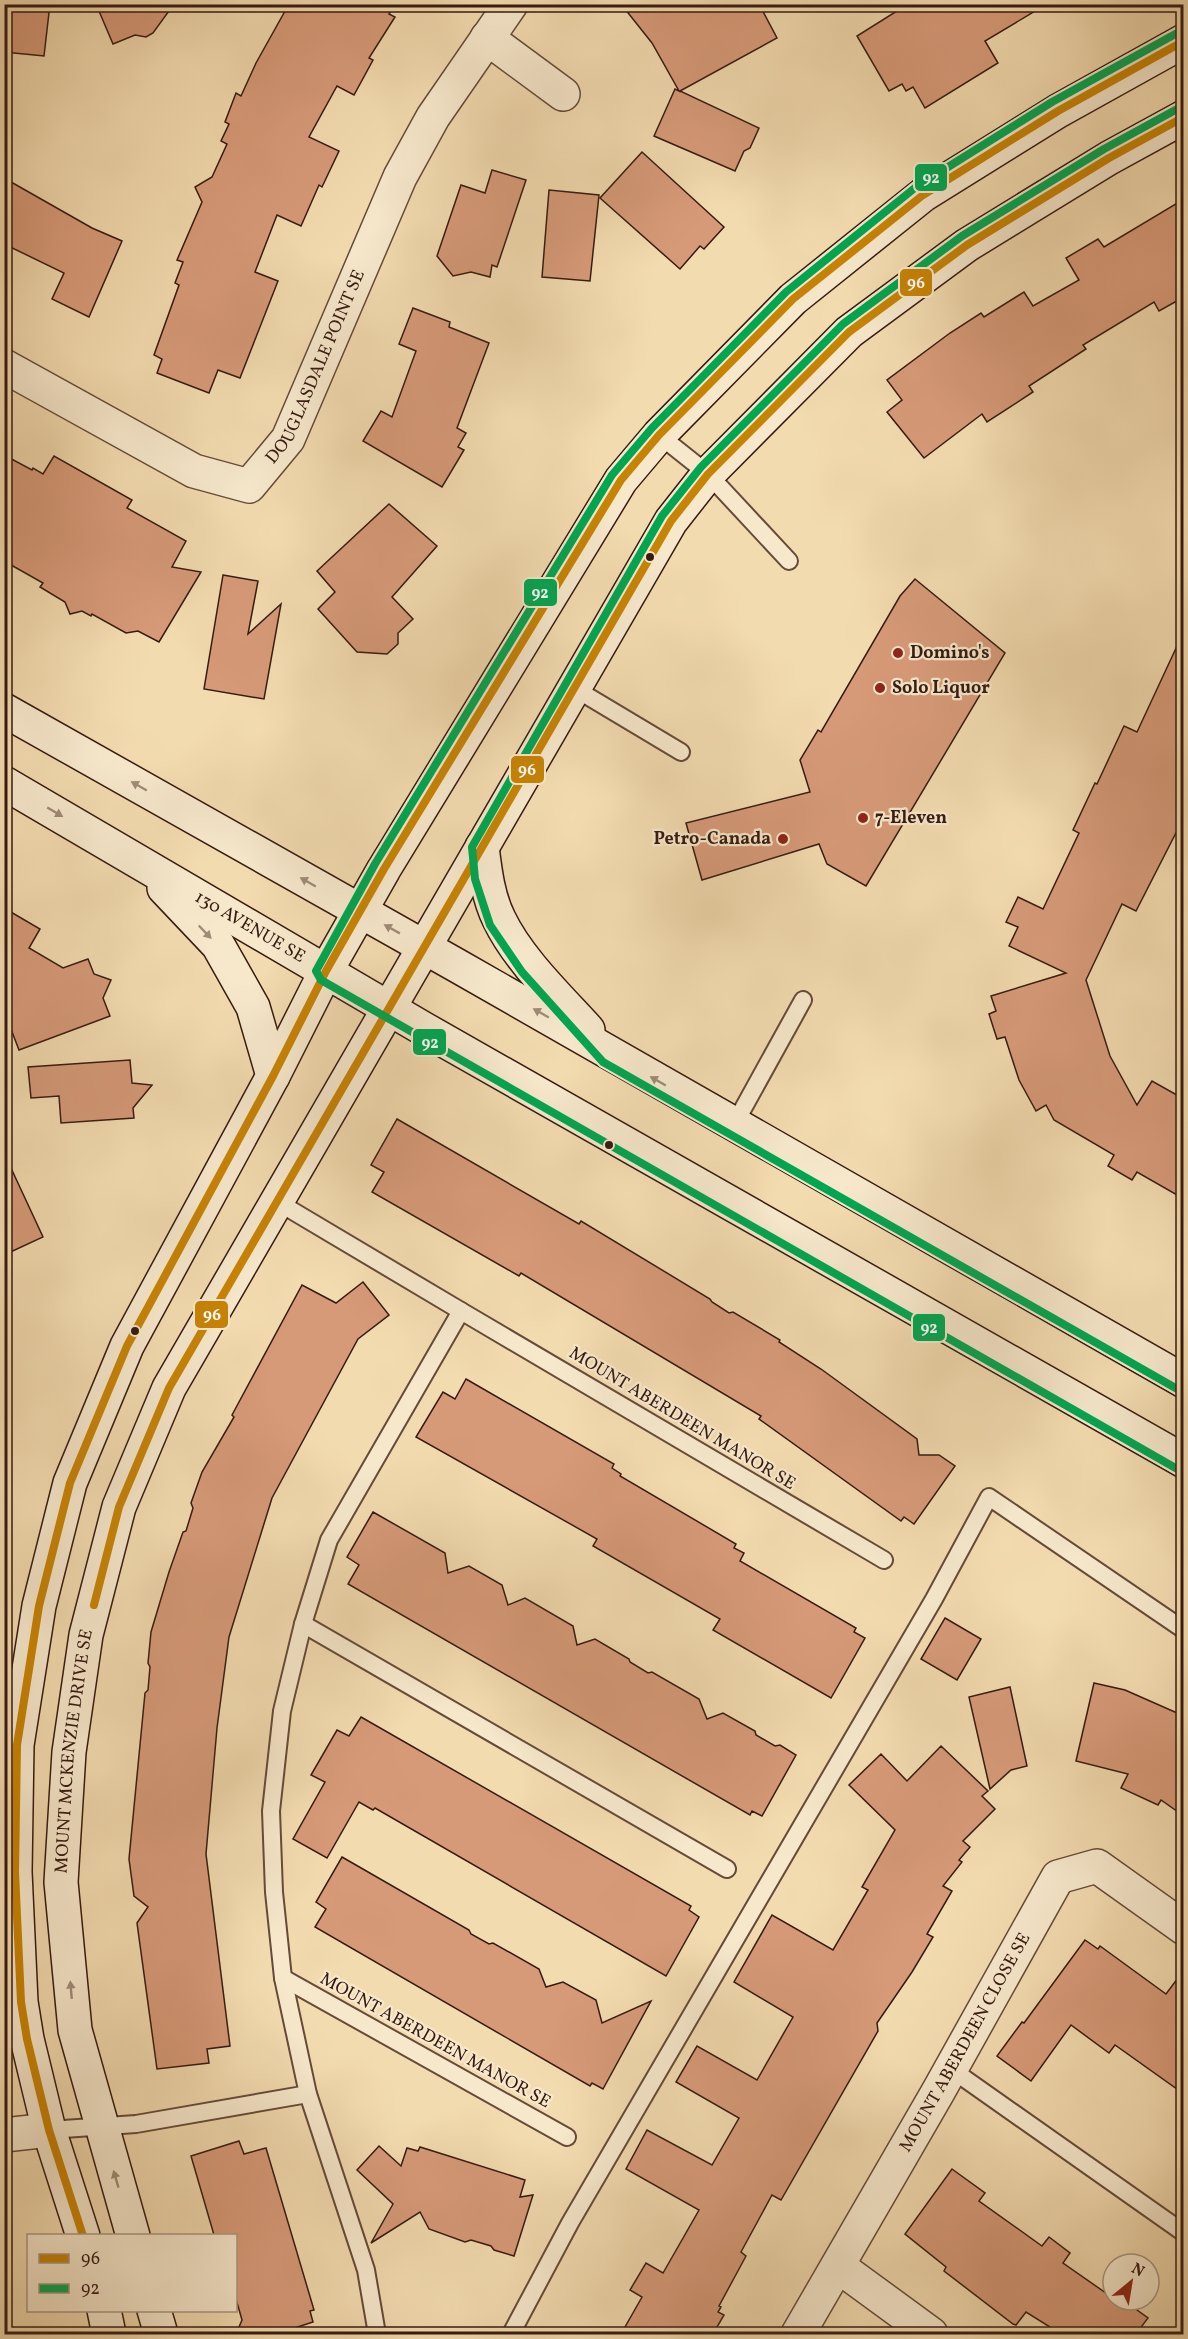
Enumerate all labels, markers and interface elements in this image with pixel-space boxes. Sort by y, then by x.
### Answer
line badge: 92 [914,163,948,192]
text: 92 [922,168,940,190]
street label: DOUGLASDALE POINT SE [260,266,371,469]
line badge: 96 [899,268,933,297]
text: 96 [907,273,925,295]
unlabelled marker [644,551,656,563]
line badge: 92 [523,578,558,607]
text: 92 [531,583,549,605]
place label: Domino's [910,641,990,666]
marker: Domino's [891,646,905,660]
place label: Solo Liquor [892,676,990,701]
marker: Solo Liquor [873,681,887,695]
line badge: 96 [510,755,545,784]
text: 96 [518,760,536,782]
one-way arrow [130,781,147,791]
place label: 7-Eleven [875,806,947,831]
one-way arrow [47,807,63,818]
marker: 7-Eleven [856,811,870,825]
place label: Petro-Canada [653,827,771,852]
marker: Petro-Canada [776,832,790,846]
one-way arrow [300,877,317,887]
street label: 130 AVENUE SE [190,885,310,969]
one-way arrow [198,924,212,938]
one-way arrow [383,924,400,934]
one-way arrow [532,1008,549,1018]
line badge: 92 [412,1028,447,1056]
text: 92 [421,1033,439,1055]
one-way arrow [650,1076,666,1087]
unlabelled marker [603,1139,615,1151]
line badge: 96 [194,1300,229,1329]
text: 96 [203,1305,221,1327]
line badge: 92 [912,1313,946,1342]
text: 92 [920,1318,938,1340]
unlabelled marker [129,1325,141,1337]
street label: MOUNT ABERDEEN MANOR SE [564,1341,800,1497]
street label: MOUNT MCKENZIE DRIVE SE [49,1626,100,1874]
street label: MOUNT ABERDEEN CLOSE SE [893,1928,1037,2157]
street label: MOUNT ABERDEEN MANOR SE [315,1967,555,2115]
one-way arrow [66,1981,76,2000]
one-way arrow [111,2170,120,2188]
legend [27,2234,237,2312]
text: 96 [81,2247,100,2272]
north arrow [1101,2252,1161,2312]
text: N [1127,2258,1148,2283]
text: 92 [81,2277,100,2302]

